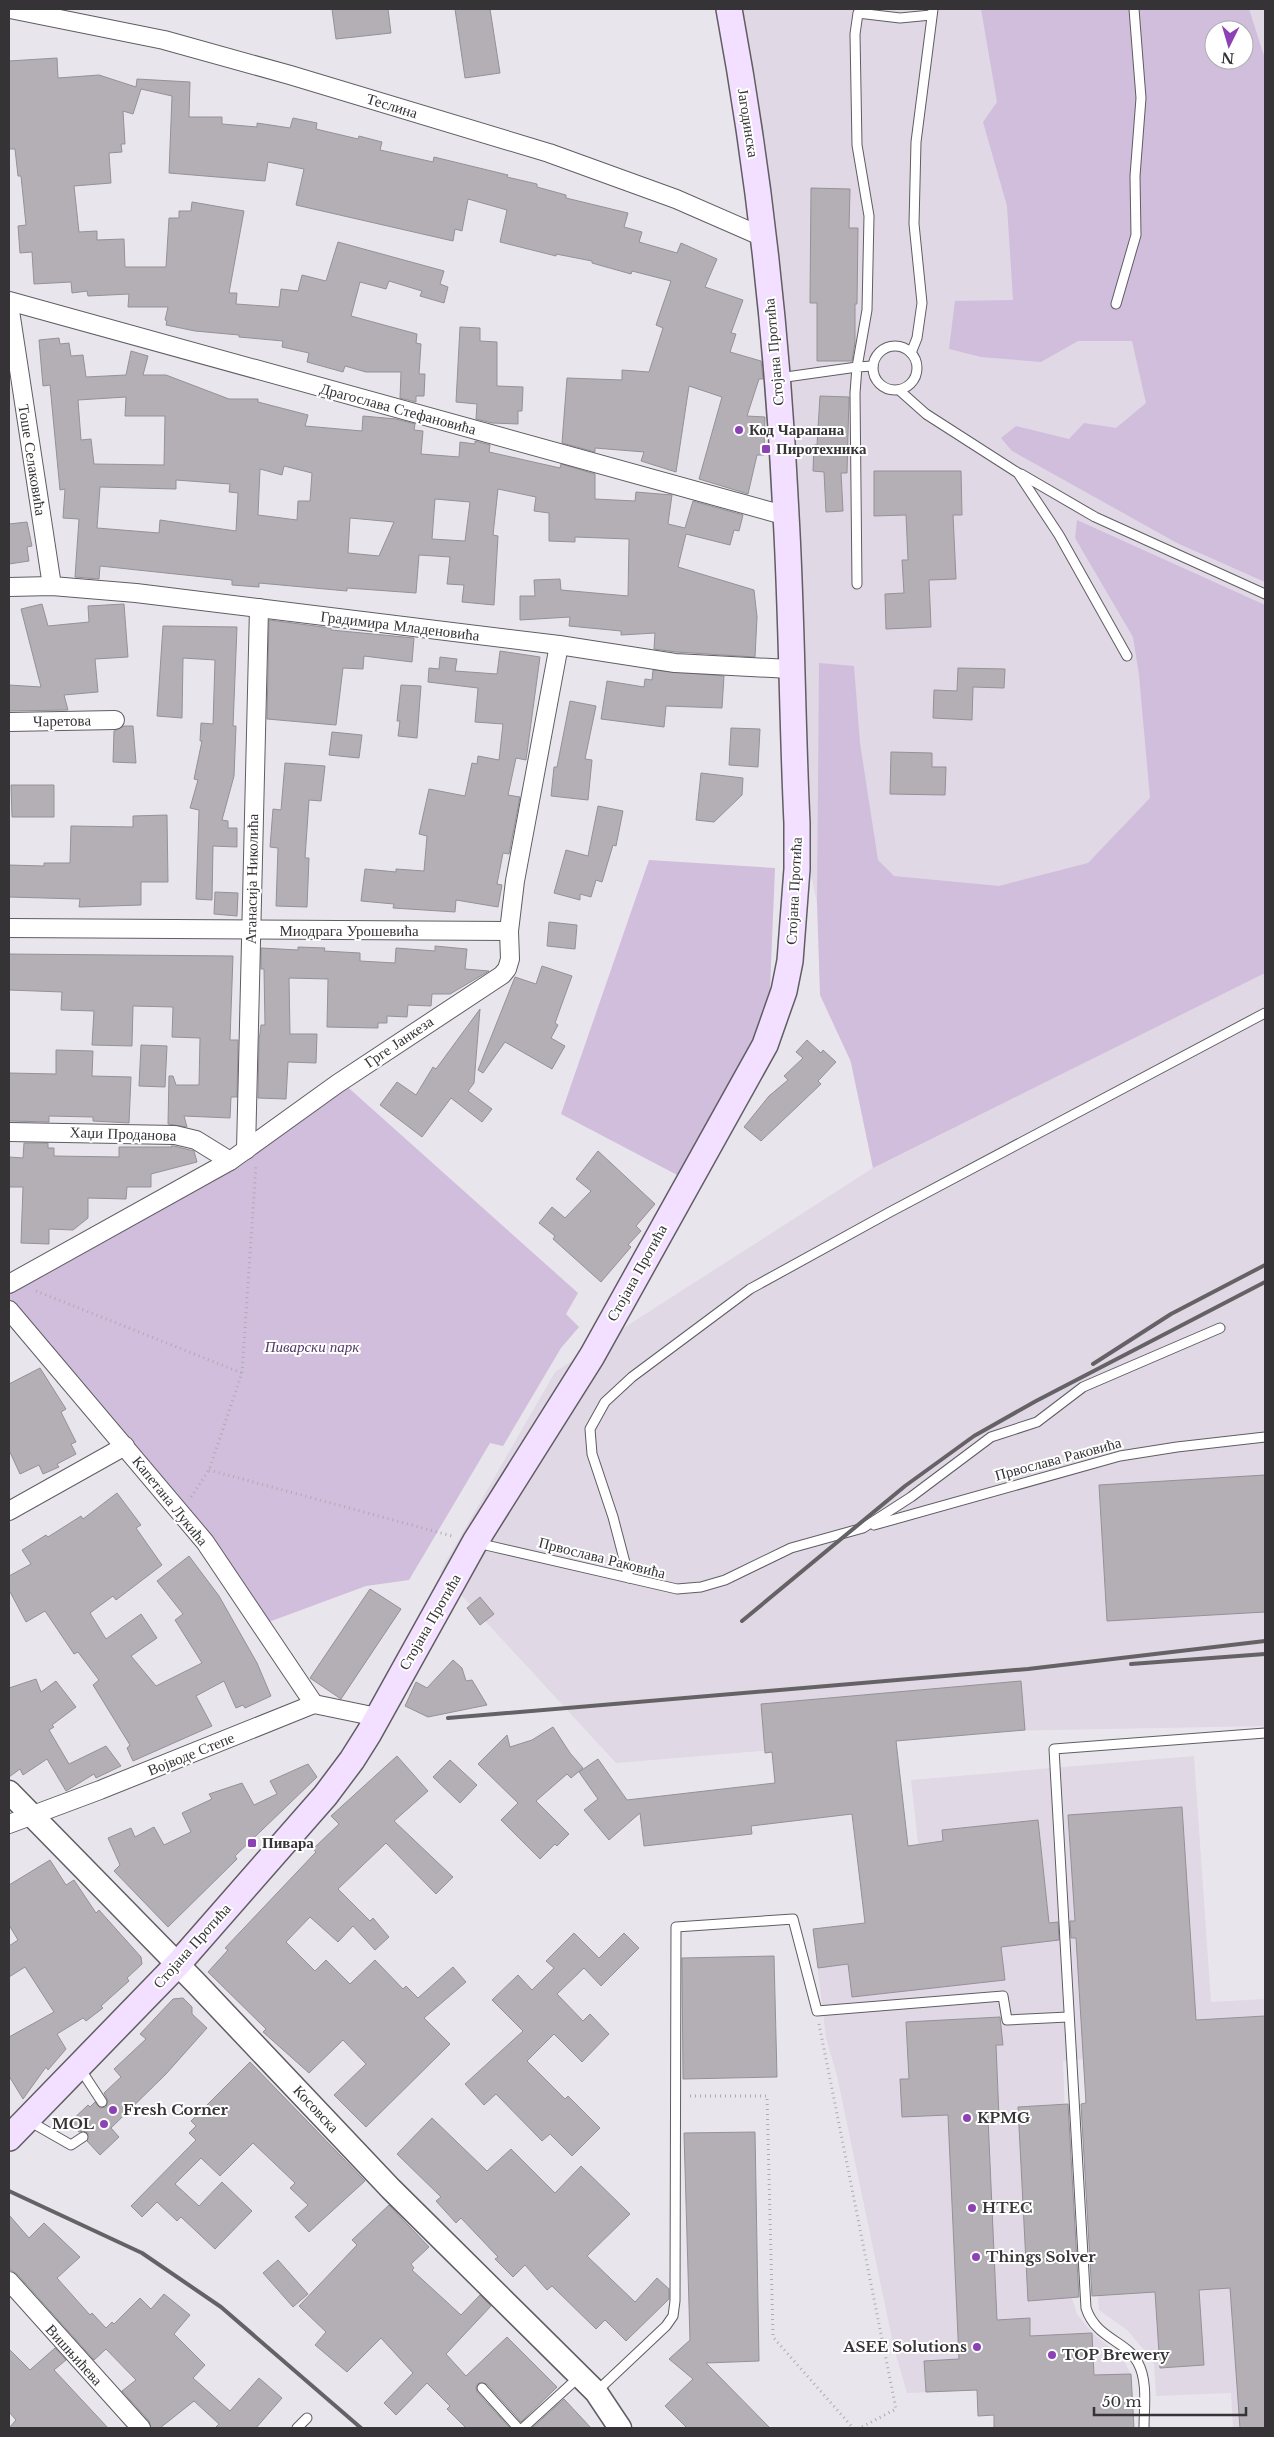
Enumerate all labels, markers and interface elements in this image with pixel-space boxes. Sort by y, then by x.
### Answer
north arrow [1204,20,1254,70]
text: N [1221,48,1235,67]
street label: Јагодинска [734,87,763,159]
street label: Теслина [364,89,420,122]
street label: Стојана Протића [759,297,788,407]
street label: Драгослава Стефановића [318,378,479,439]
street label: Тоше Селаковића [14,403,51,517]
place label: Код Чарапана [749,420,845,439]
marker: Код Чарапана [733,424,745,436]
place label: Пиротехника [776,439,867,458]
marker: Пиротехника [760,443,772,455]
street label: Градимира Младеновића [319,606,481,645]
street label: Чаретова [33,710,91,731]
street label: Атанасија Николића [241,813,262,944]
street label: Стојана Протића [781,836,806,945]
street label: Миодрага Урошевића [279,921,419,940]
street label: Грге Јанкеза [361,1011,437,1072]
street label: Хаџи Проданова [69,1122,177,1145]
street label: Стојана Протића [602,1221,671,1325]
park label: Пиварски парк [264,1337,360,1356]
street label: Првослава Раковића [993,1432,1124,1485]
street label: Капетана Лукића [128,1452,213,1550]
street label: Првослава Раковића [537,1533,668,1583]
street label: Стојана Протића [394,1570,465,1673]
street label: Војводе Степе [145,1727,237,1780]
place label: Пивара [262,1833,314,1852]
marker: Пивара [246,1837,258,1849]
street label: Стојана Протића [148,1899,235,1992]
street label: Косовска [289,2081,344,2137]
place label: Fresh Corner [123,2100,229,2119]
marker: Fresh Corner [107,2104,119,2116]
place label: KPMG [977,2108,1030,2127]
marker: KPMG [961,2112,973,2124]
place label: MOL [52,2114,95,2133]
marker: MOL [98,2118,110,2130]
place label: HTEC [982,2198,1032,2217]
marker: HTEC [966,2202,978,2214]
place label: Things Solver [986,2247,1096,2266]
marker: Things Solver [970,2251,982,2263]
street label: Вишњићева [42,2320,107,2390]
place label: ASEE Solutions [842,2337,967,2356]
marker: ASEE Solutions [971,2341,983,2353]
place label: TOP Brewery [1062,2345,1170,2364]
marker: TOP Brewery [1046,2349,1058,2361]
scale bar [1094,2384,1246,2416]
text: 50 m [1102,2392,1142,2411]

